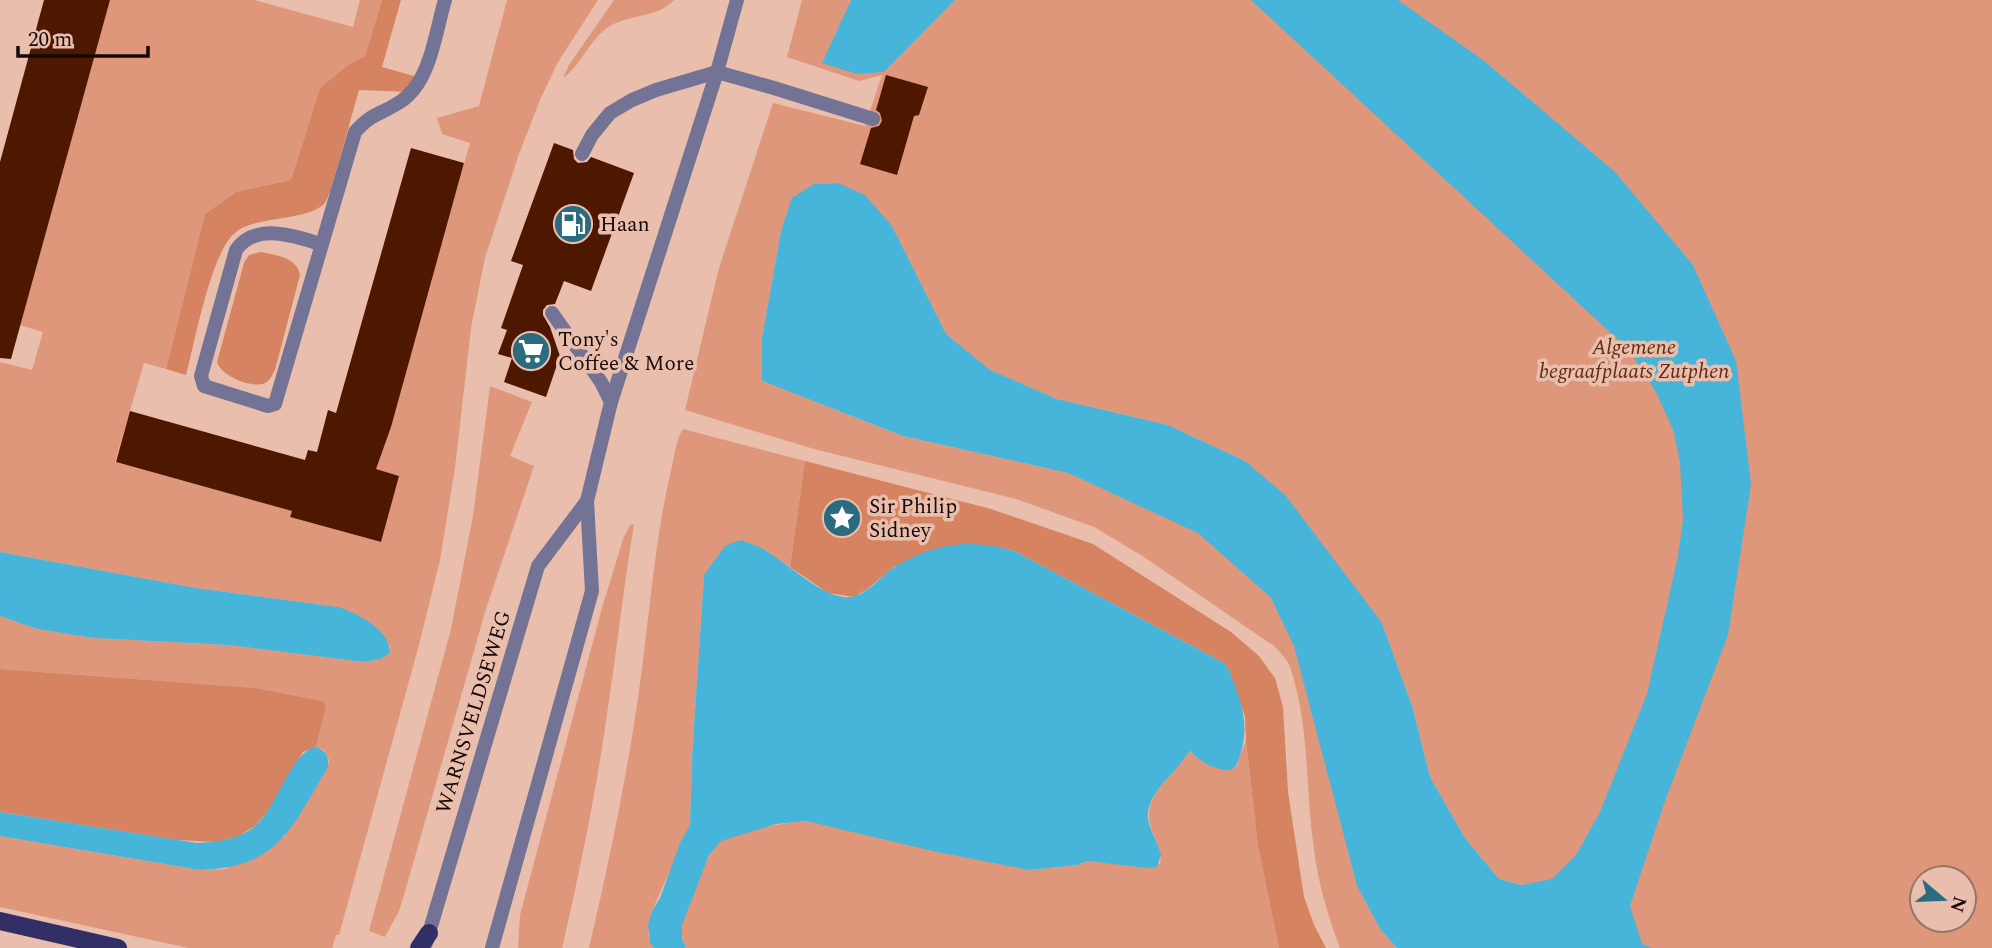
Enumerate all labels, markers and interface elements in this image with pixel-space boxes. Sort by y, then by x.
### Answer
scale bar [18,14,147,58]
text: 20 m [28,24,72,56]
fuel station icon: Haan [552,203,594,245]
place label: Haan [600,209,650,241]
place label: Tony's Coffee & More [558,324,694,380]
supermarket icon: Tony's Coffee & More [510,330,552,372]
park label: Algemene begraafplaats Zutphen [1539,332,1729,388]
place label: Sir Philip Sidney [869,491,957,547]
place icon: Sir Philip Sidney [821,497,863,539]
street label: WARNSVELDSEWEG [428,607,520,818]
north arrow [1908,864,1978,934]
text: N [1941,892,1974,916]

